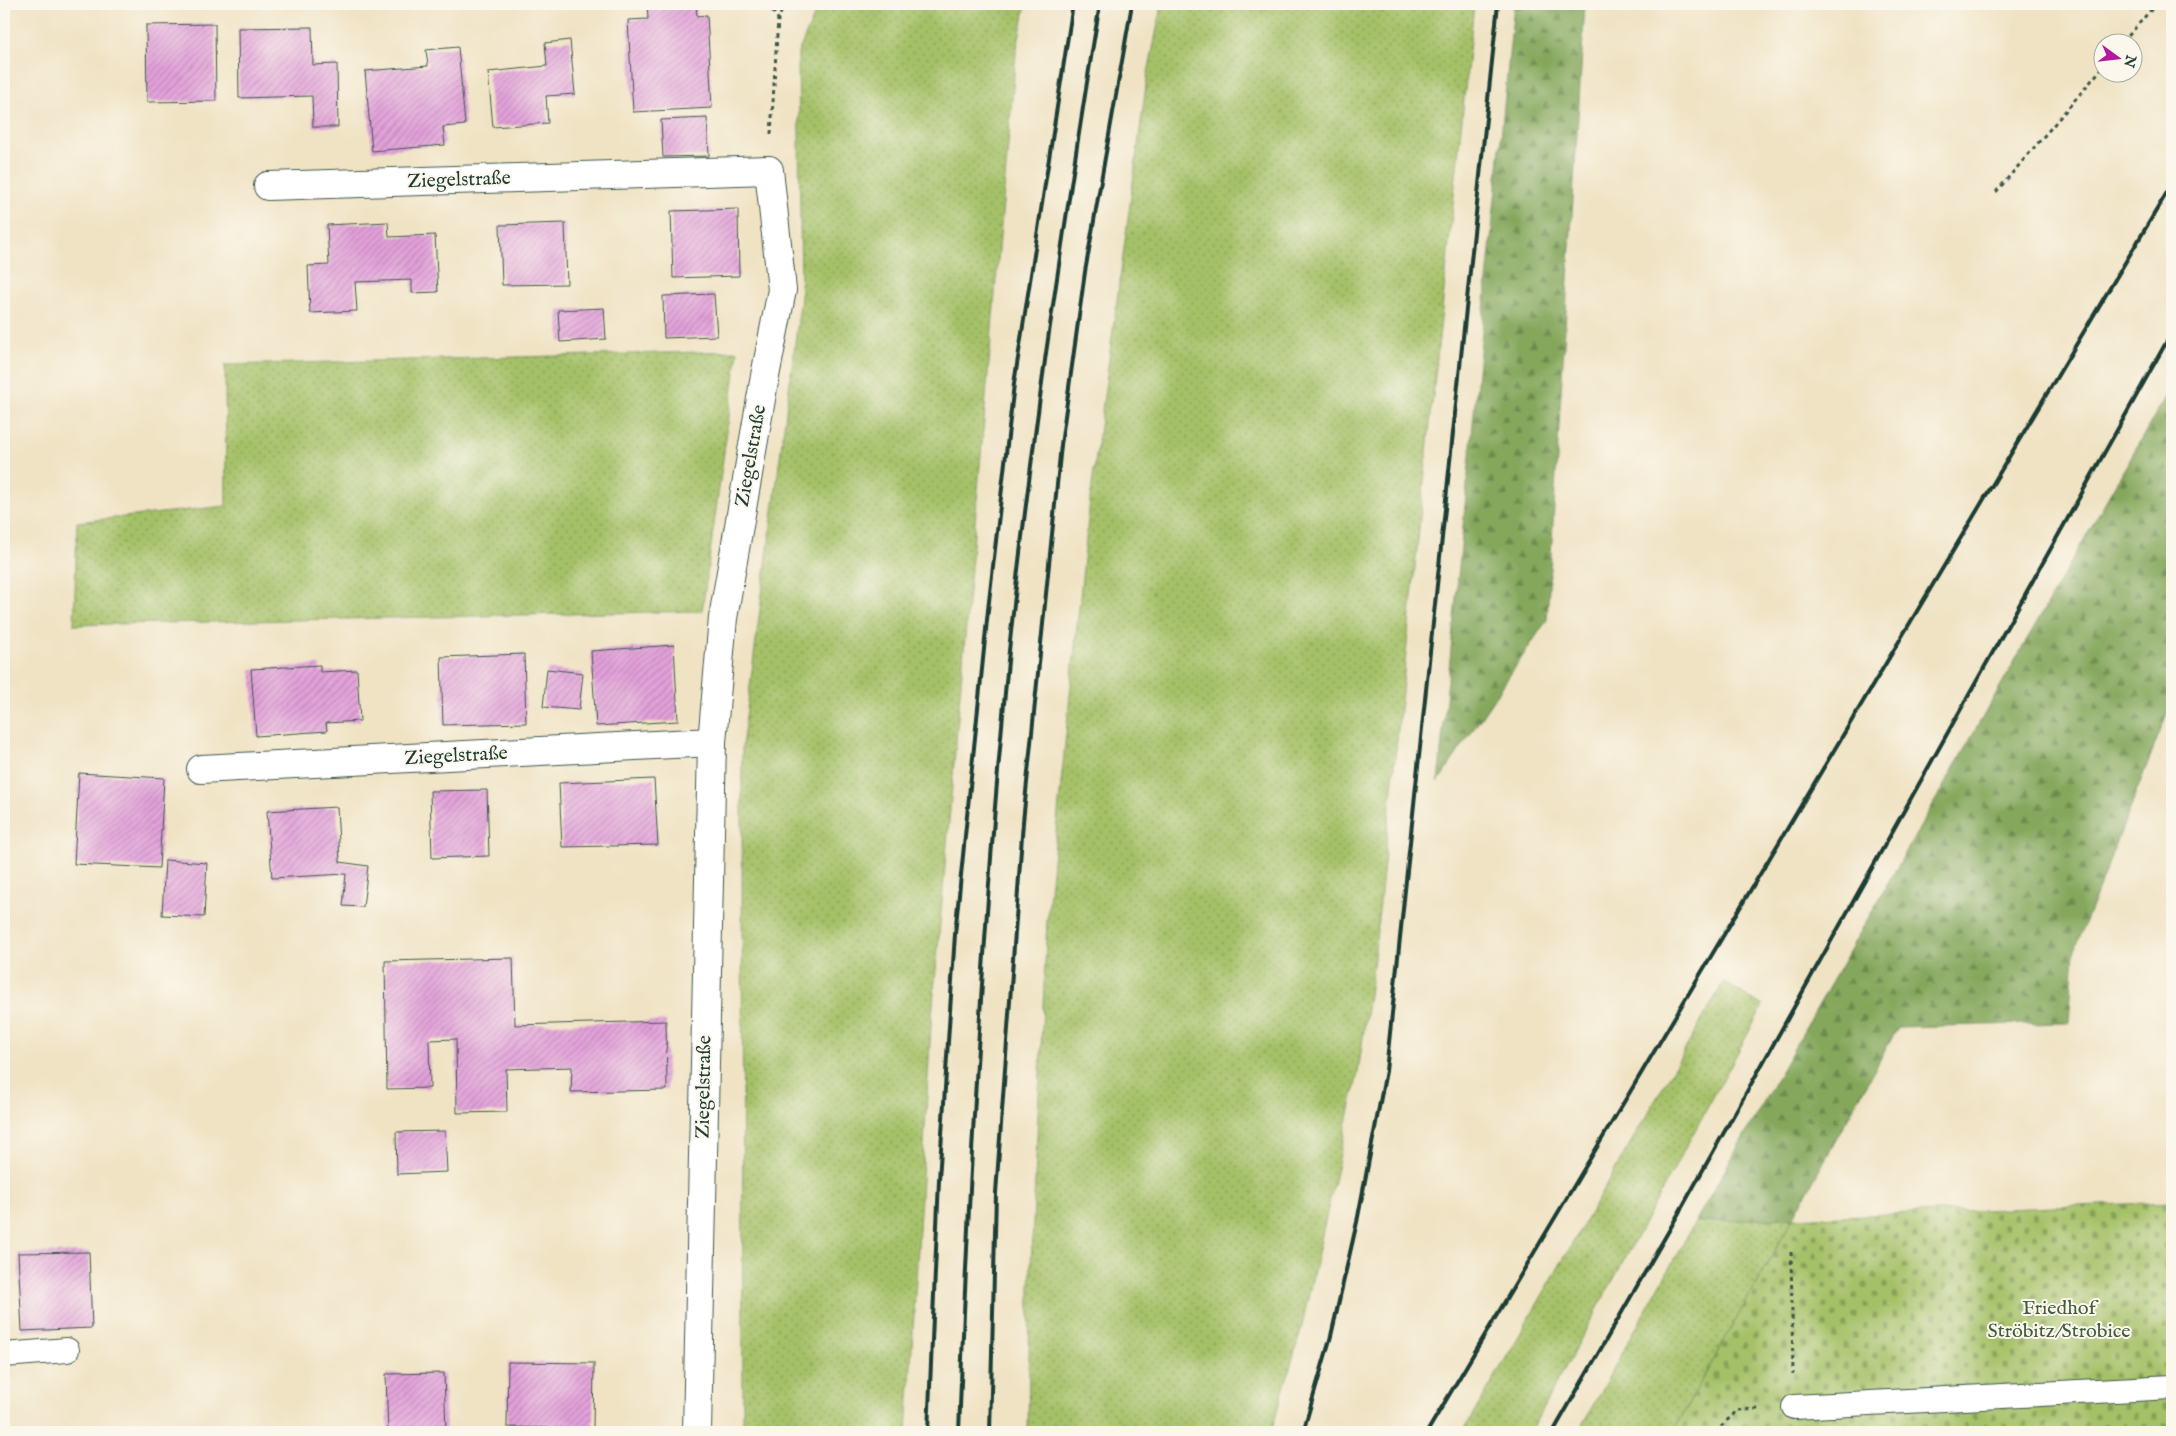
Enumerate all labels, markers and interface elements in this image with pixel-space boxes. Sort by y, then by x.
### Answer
north arrow [2094,32,2144,82]
text: N [2119,52,2140,69]
street label: Ziegelstraße [407,166,511,194]
street label: Ziegelstraße [730,403,772,509]
street label: Ziegelstraße [404,741,508,771]
street label: Ziegelstraße [691,1035,717,1139]
park label: Friedhof Ströbitz/Strobice [1988,1296,2130,1344]

